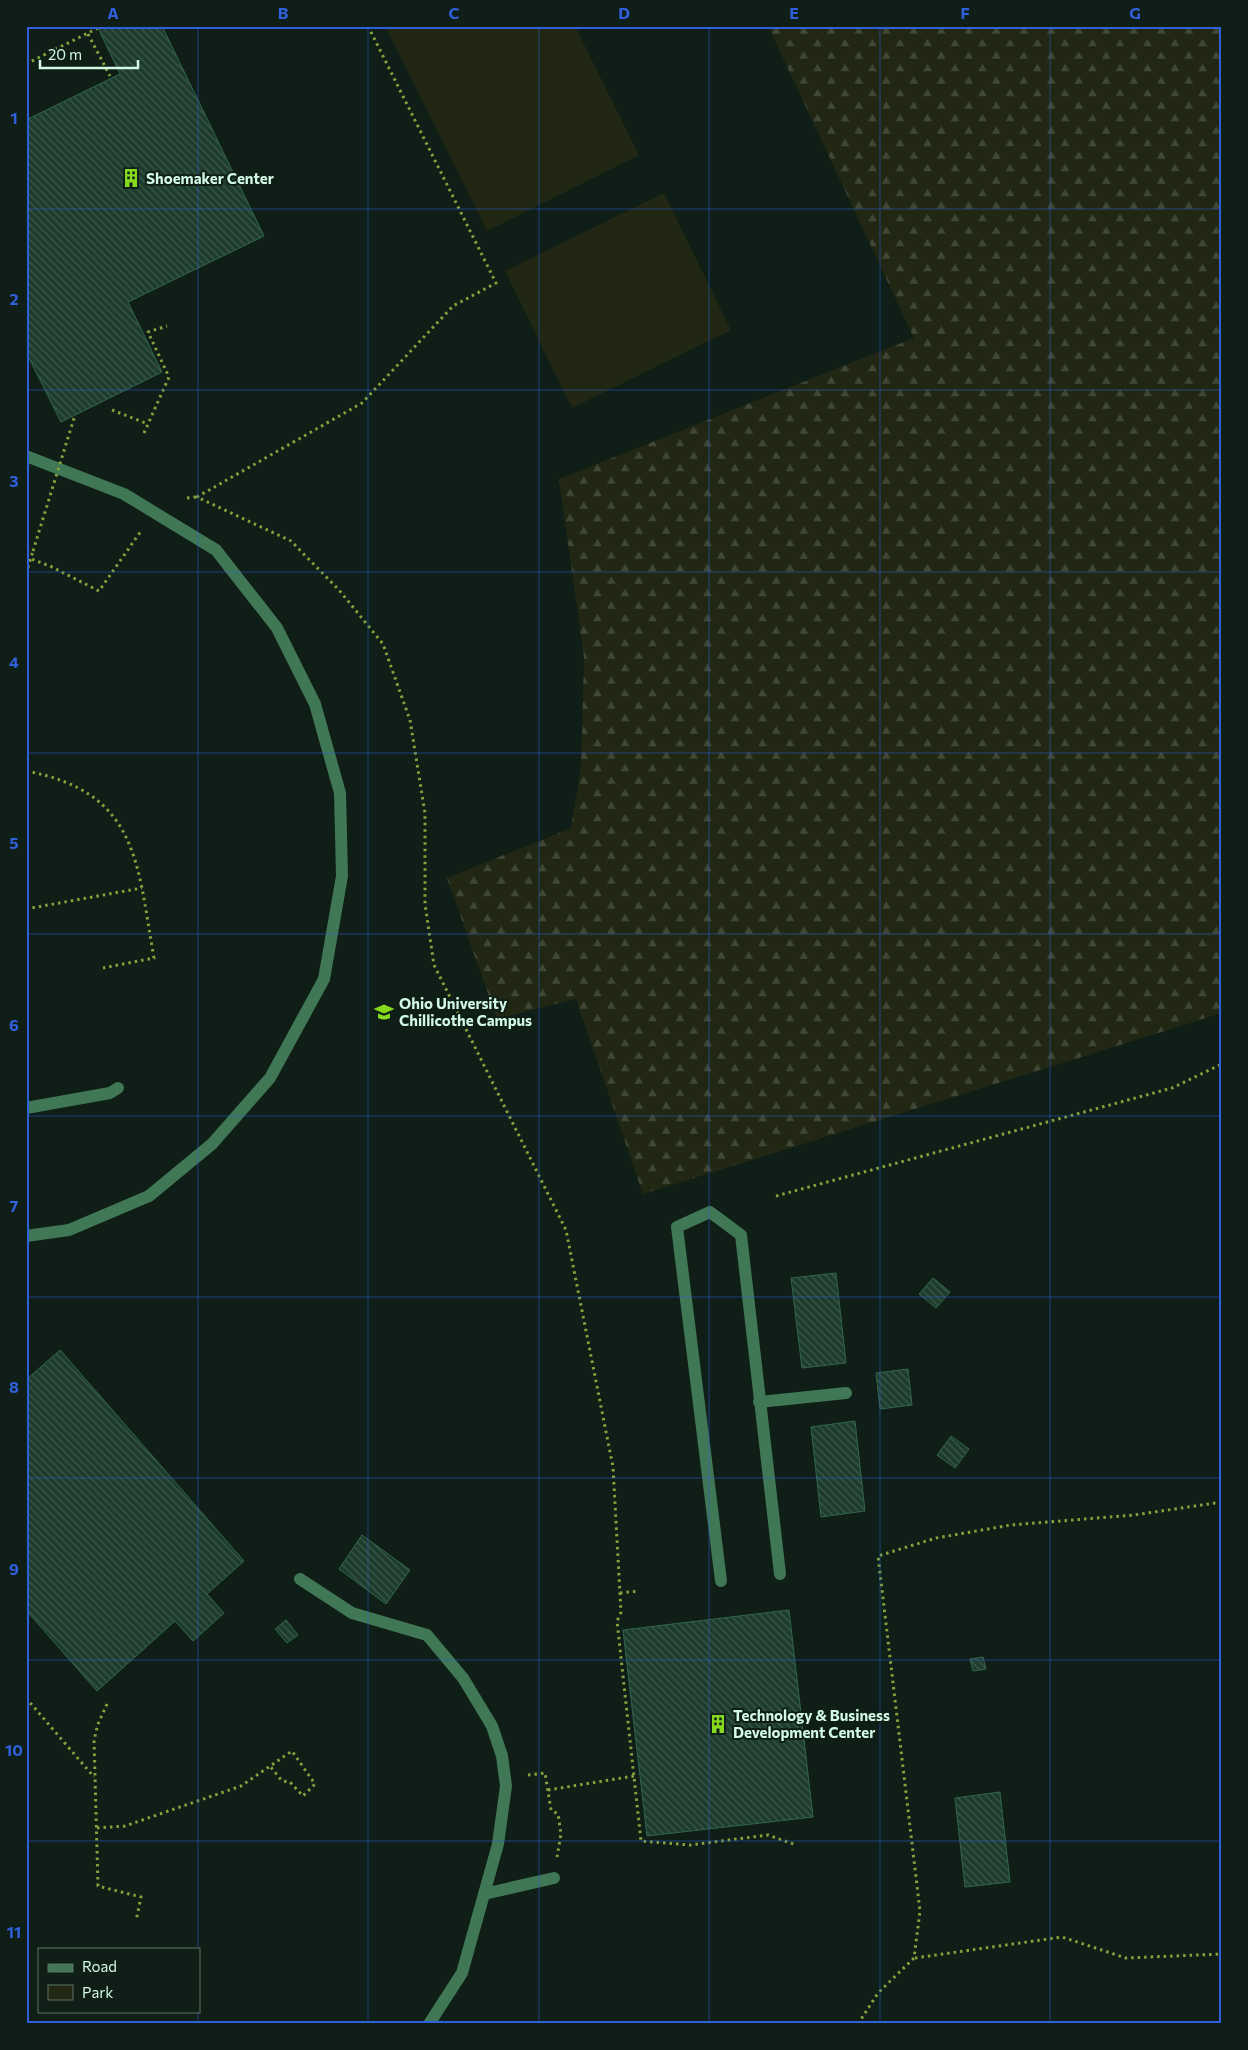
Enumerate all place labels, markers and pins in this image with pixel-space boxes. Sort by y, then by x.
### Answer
building icon: Shoemaker Center [120,167,142,189]
place label: Shoemaker Center [146,169,274,187]
place label: Ohio University Chillicothe Campus [399,994,532,1029]
school or university icon: Ohio University Chillicothe Campus [373,1001,395,1023]
place label: Technology & Business Development Center [733,1706,890,1741]
building icon: Technology & Business Development Center [707,1713,729,1735]

